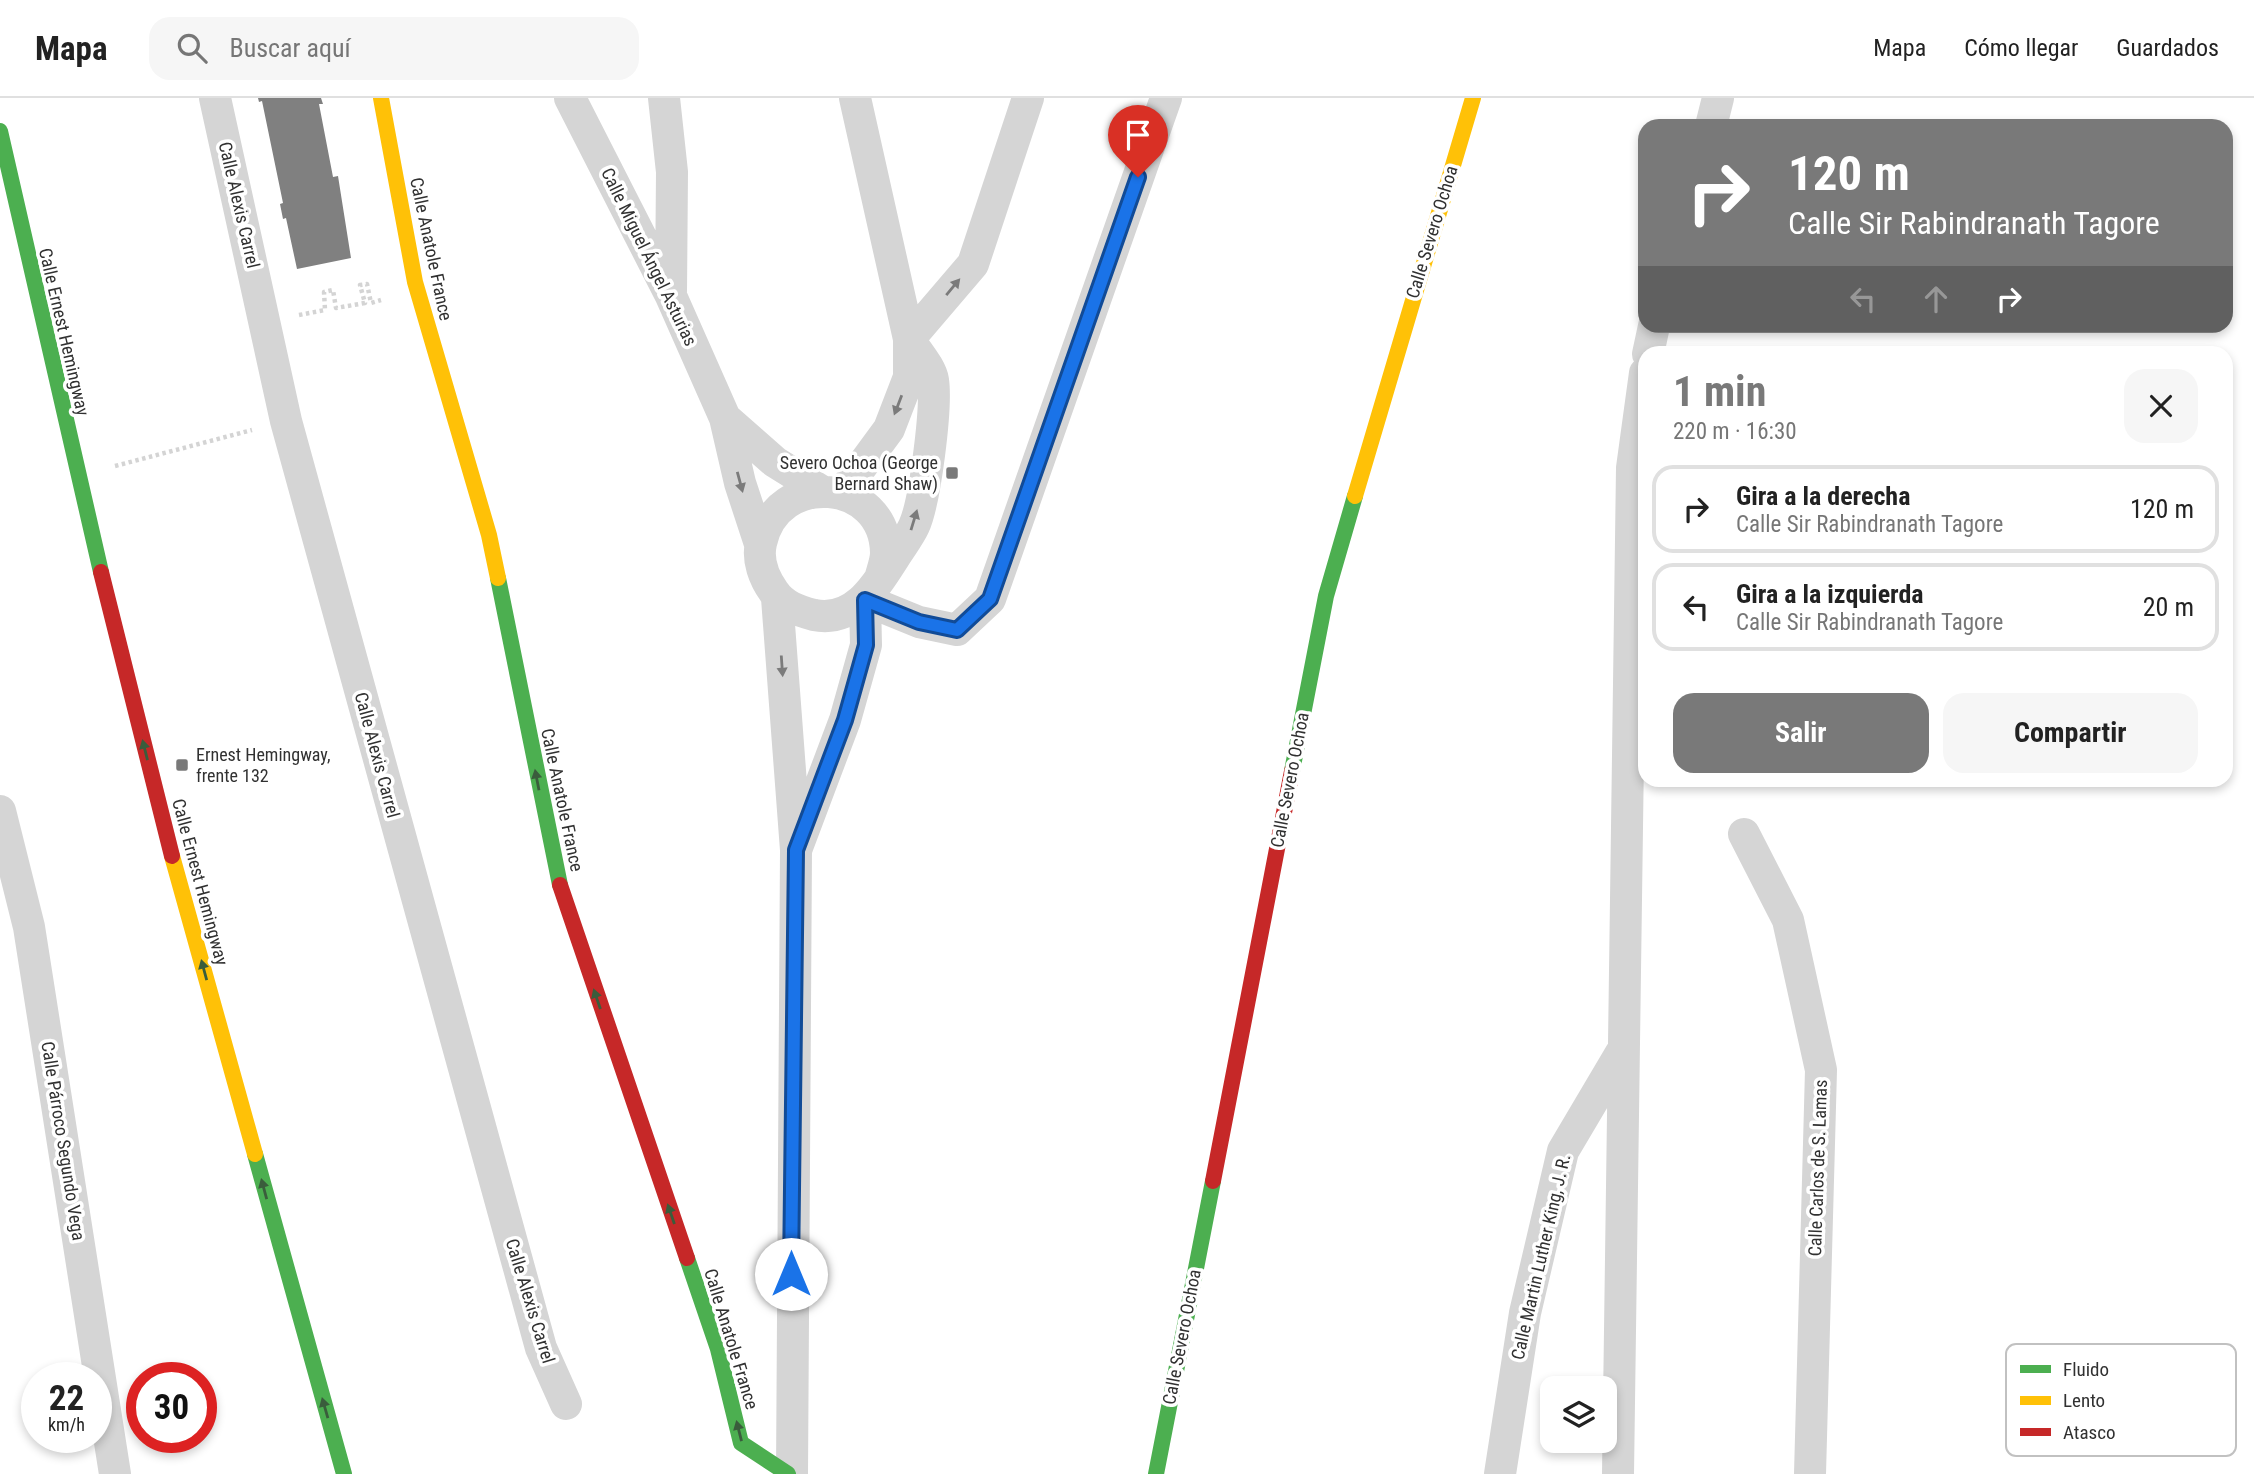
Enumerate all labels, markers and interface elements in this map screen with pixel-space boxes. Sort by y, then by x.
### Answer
search box [149,17,639,80]
text: Mapa [35,29,107,68]
icon: search [173,29,211,67]
text: Buscar aquí [229,33,351,63]
text: Mapa [1873,34,1926,62]
text: Cómo llegar [1964,34,2078,62]
text: Guardados [2116,34,2219,62]
pin [1108,105,1168,177]
icon: arrive [1119,116,1157,154]
street label: Calle Alexis Carrel [215,140,264,270]
text: 120 m [1788,145,1910,202]
icon: right [1673,147,1764,238]
street label: Calle Severo Ochoa [1401,163,1462,301]
street label: Calle Miguel Ángel Asturias [597,164,702,349]
street label: Calle Anatole France [406,175,457,322]
text: Calle Sir Rabindranath Tagore [1788,204,2160,242]
street label: Calle Ernest Hemingway [35,246,94,418]
one-way arrow [945,279,960,296]
icon: left [1844,280,1882,318]
icon: ahead [1917,280,1955,318]
icon: right [1990,280,2028,318]
text: 1 min [1673,367,1766,416]
button: close [2124,369,2198,443]
one-way arrow [892,395,903,416]
text: 220 m · 16:30 [1673,418,1797,445]
place label: Severo Ochoa (George Bernard Shaw) [780,452,938,495]
marker: Severo Ochoa (George Bernard Shaw) [944,465,960,481]
one-way arrow [735,471,746,493]
text: Gira a la derecha [1736,481,1910,511]
icon: right [1677,490,1715,528]
text: 120 m [2130,494,2194,524]
one-way arrow [910,509,920,530]
text: Calle Sir Rabindranath Tagore [1736,511,2003,538]
text: Gira a la izquierda [1736,579,1924,609]
icon: left [1677,588,1715,626]
text: 20 m [2143,592,2194,622]
text: Calle Sir Rabindranath Tagore [1736,609,2003,636]
one-way arrow [777,655,788,677]
street label: Calle Alexis Carrel [351,690,404,820]
button: Salir [1673,693,1929,773]
button: Compartir [1943,693,2198,773]
street label: Calle Severo Ochoa [1266,711,1313,849]
street label: Calle Anatole France [537,726,588,873]
one-way arrow [139,739,150,761]
place label: Ernest Hemingway, frente 132 [196,744,330,786]
marker: Ernest Hemingway, frente 132 [174,757,190,773]
one-way arrow [531,769,542,791]
street label: Calle Ernest Hemingway [168,796,233,968]
one-way arrow [198,959,209,981]
one-way arrow [591,988,602,1009]
street label: Calle Párroco Segundo Vega [37,1040,90,1242]
street label: Calle Carlos de S. Lamas [1804,1079,1831,1257]
street label: Calle Martin Luther King, J. R. [1507,1152,1574,1362]
one-way arrow [259,1178,269,1199]
one-way arrow [665,1203,676,1224]
street label: Calle Alexis Carrel [502,1236,559,1366]
position arrow [754,1237,828,1311]
street label: Calle Anatole France [700,1266,763,1412]
street label: Calle Severo Ochoa [1158,1268,1205,1406]
legend [2006,1344,2236,1456]
text: Fluido [2063,1358,2109,1381]
speed limit sign: 30 [126,1362,217,1453]
map controls [1540,1376,1617,1453]
button: layers [1540,1376,1617,1453]
text: 22 [49,1378,84,1419]
text: Lento [2063,1389,2105,1412]
one-way arrow [320,1398,330,1419]
text: km/h [48,1414,85,1435]
one-way arrow [733,1420,743,1441]
text: Atasco [2063,1421,2116,1444]

